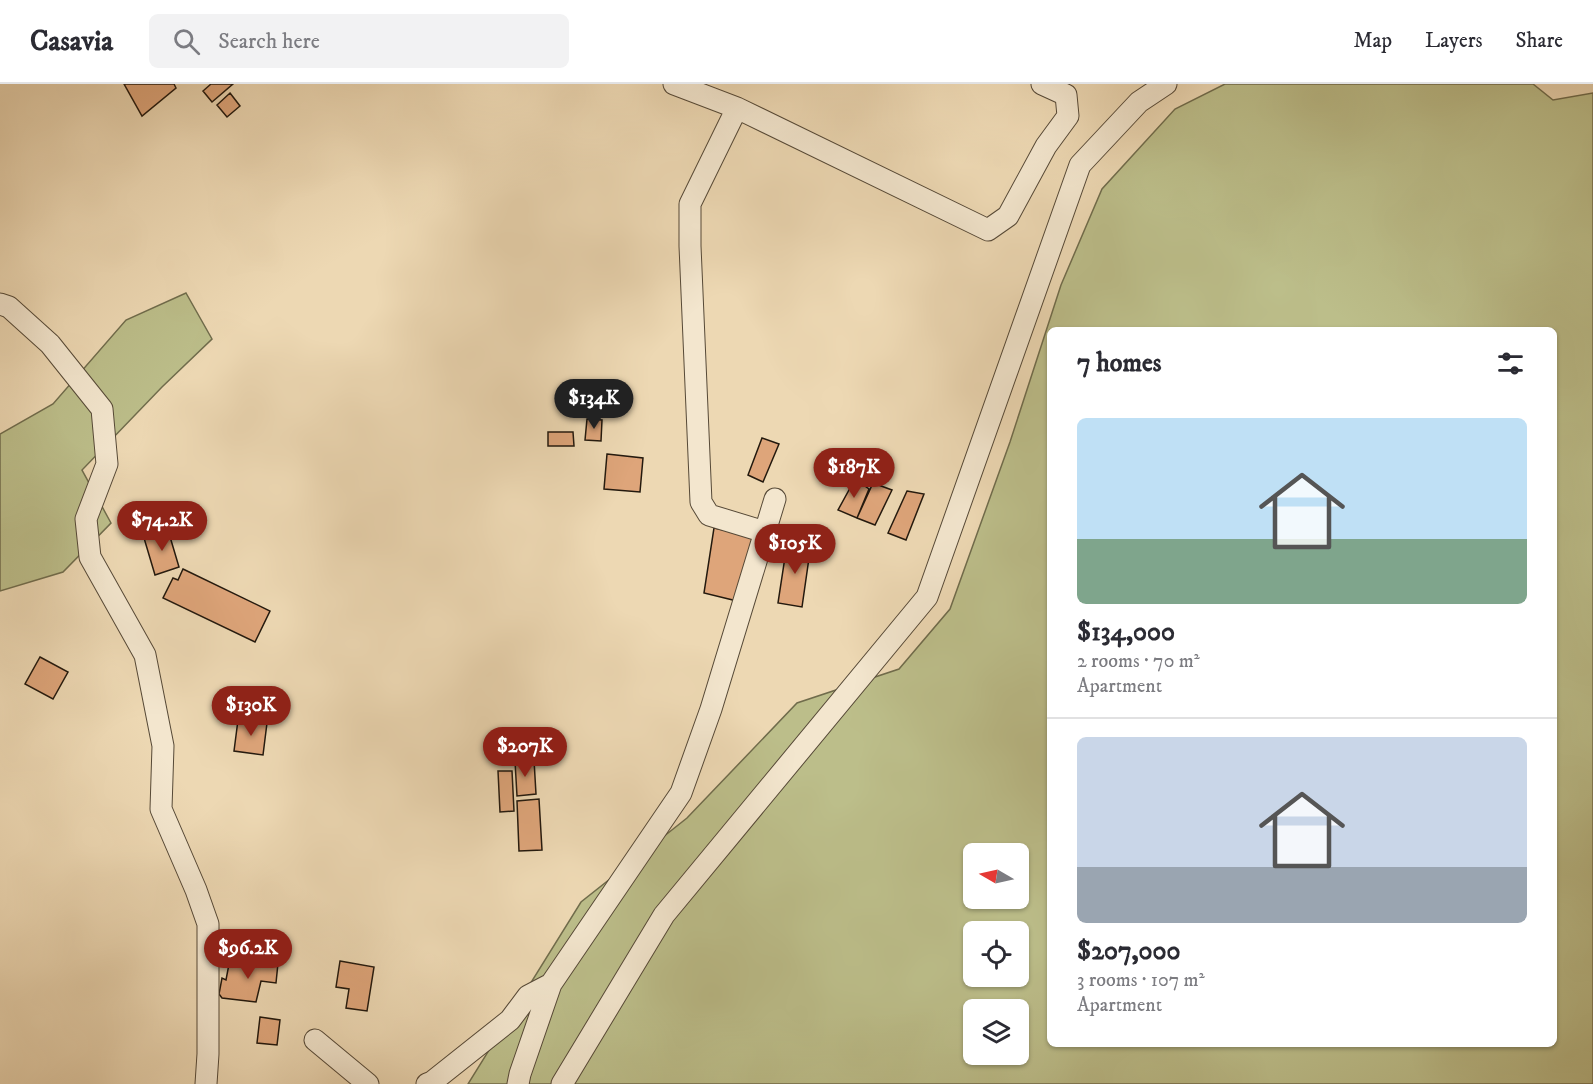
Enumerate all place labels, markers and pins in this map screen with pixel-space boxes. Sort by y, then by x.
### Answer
pin: $134K [552,379,636,430]
pin: $187K [812,448,896,499]
pin: $74.2K [113,501,211,552]
pin: $105K [753,524,837,575]
pin: $130K [209,686,293,737]
pin: $207K [483,727,567,778]
pin: $96.2K [199,929,297,980]

